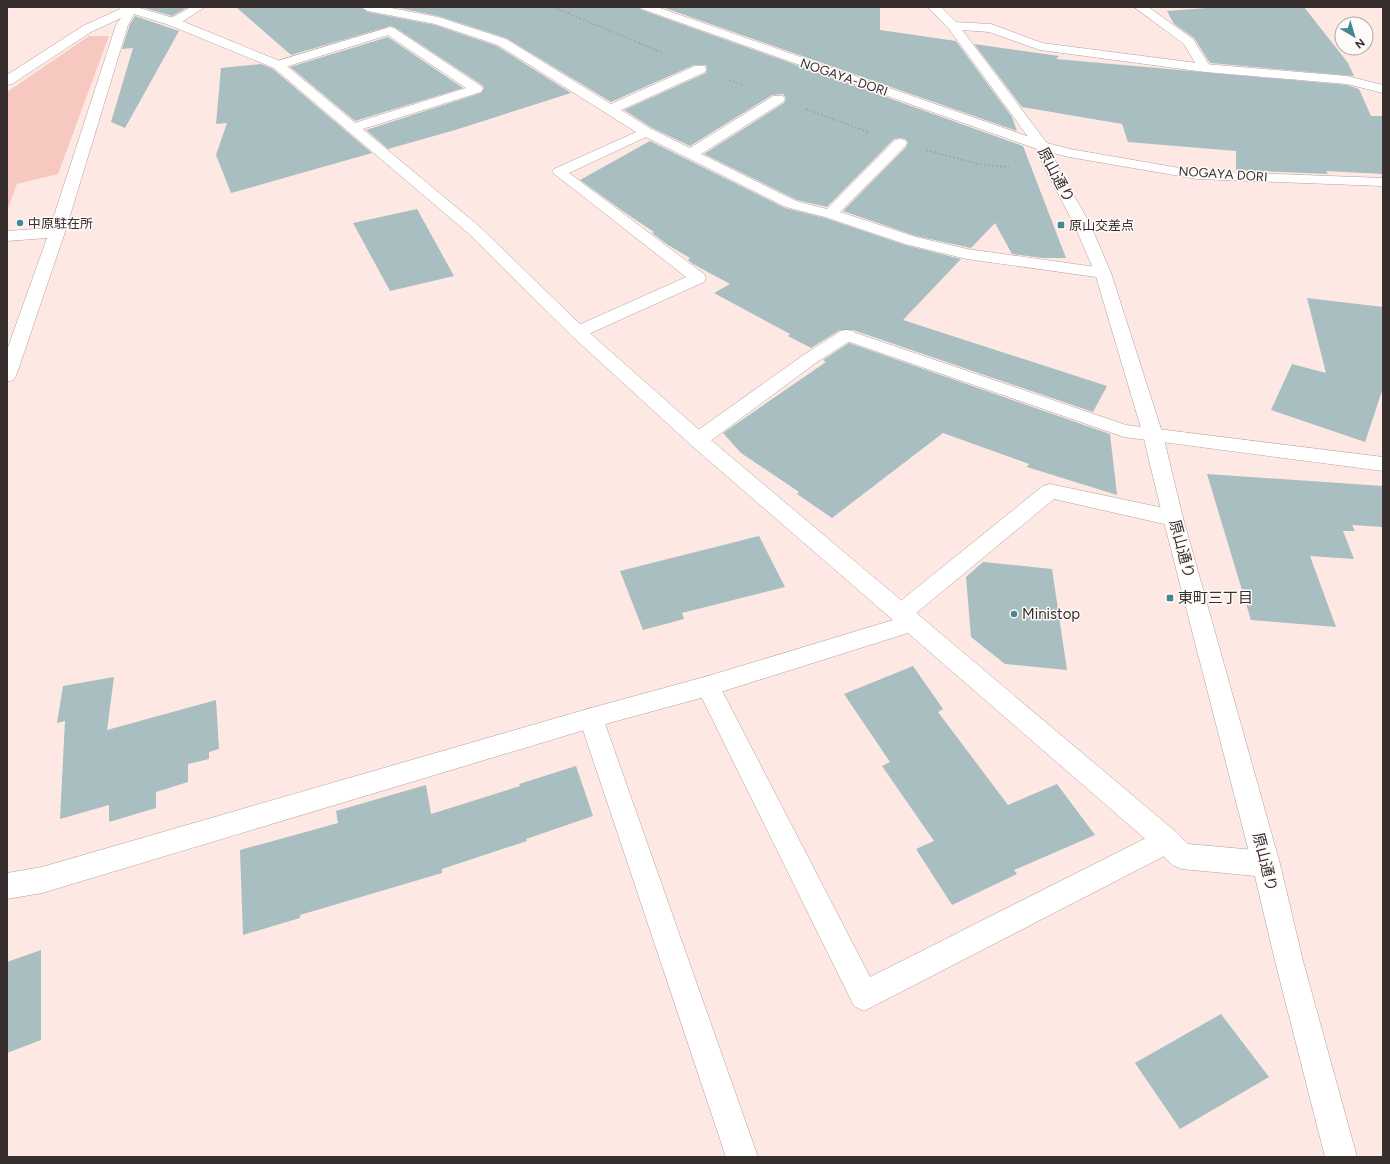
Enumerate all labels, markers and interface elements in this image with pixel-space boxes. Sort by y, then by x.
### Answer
north arrow [1334,16,1374,56]
text: N [1352,36,1367,51]
street label: NOGAYA-DORI [798,55,890,99]
street label: 原山通り [1034,144,1078,206]
street label: NOGAYA DORI [1178,163,1268,185]
place label: 中原駐在所 [28,216,93,231]
marker: 中原駐在所 [15,218,25,228]
place label: 原山交差点 [1069,218,1134,233]
marker: 原山交差点 [1056,220,1066,230]
street label: 原山通り [1166,518,1198,580]
place label: 東町三丁目 [1178,589,1253,607]
marker: 東町三丁目 [1165,593,1175,603]
place label: Ministop [1022,605,1080,623]
marker: Ministop [1009,609,1019,619]
street label: 原山通り [1249,831,1281,893]

